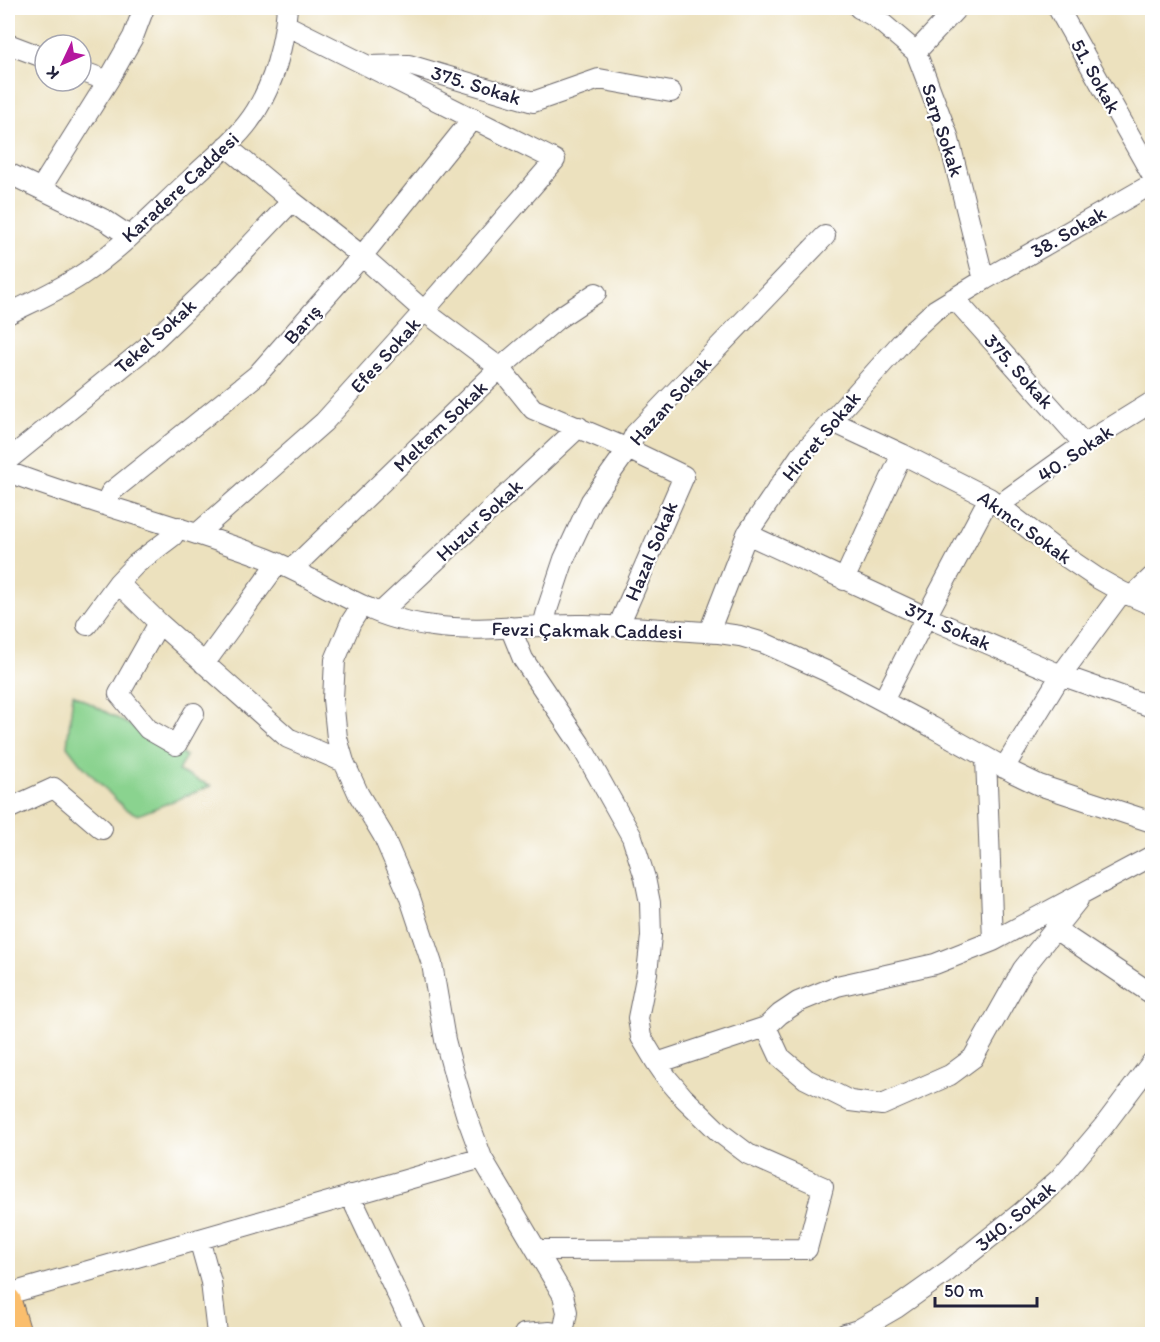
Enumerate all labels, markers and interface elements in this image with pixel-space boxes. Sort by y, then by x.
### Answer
north arrow [33,33,93,93]
street label: 51. Sokak [1066,35,1126,117]
street label: 375. Sokak [428,60,524,110]
text: K [42,62,63,83]
street label: Sarp Sokak [917,80,970,180]
street label: Karadere Caddesi [116,127,244,247]
street label: 38. Sokak [1026,201,1110,263]
street label: Tekel Sokak [109,293,201,379]
street label: Barış [278,299,326,349]
street label: Efes Sokak [345,312,426,398]
street label: 375. Sokak [979,329,1059,413]
street label: Hazan Sokak [624,351,717,450]
street label: Meltem Sokak [388,375,492,477]
street label: Hicret Sokak [777,386,865,486]
street label: 40. Sokak [1033,419,1117,487]
street label: Huzur Sokak [431,473,528,566]
street label: Akıncı Sokak [973,485,1077,569]
street label: Hazal Sokak [619,497,683,604]
street label: 371. Sokak [901,596,995,656]
street label: Fevzi Çakmak Caddesi [491,616,683,644]
street label: 340. Sokak [970,1176,1060,1256]
scale bar [935,1270,1037,1308]
text: 50 m [944,1280,984,1302]

